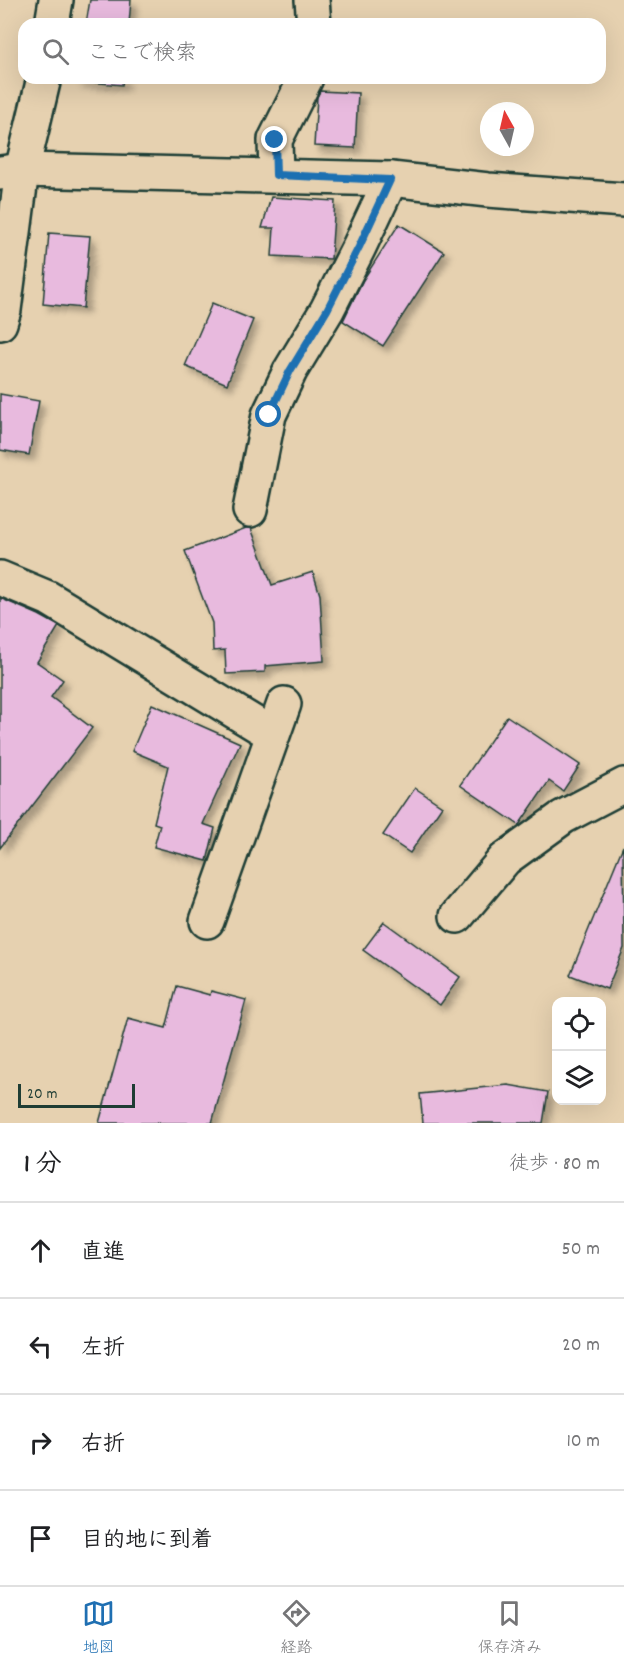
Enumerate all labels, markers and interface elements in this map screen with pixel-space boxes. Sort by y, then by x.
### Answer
search box [18,18,606,84]
icon: search [39,35,72,68]
text: ここで検索 [87,39,197,70]
north arrow [480,102,534,156]
route end [261,126,287,152]
route start [255,401,281,427]
map controls [552,997,606,1105]
button: locate [552,997,606,1051]
button: layers [552,1051,606,1105]
scale bar [18,1081,135,1108]
text: 20 m [27,1083,57,1106]
text: 1 分 [24,1147,62,1184]
text: 徒歩 · 80 m [509,1151,600,1179]
icon: ahead [24,1234,57,1267]
text: 50 m [562,1236,600,1264]
text: 直進 [81,1238,125,1269]
icon: left [24,1330,57,1363]
text: 20 m [562,1332,600,1360]
text: 左折 [81,1334,125,1365]
icon: right [24,1426,57,1459]
text: 10 m [566,1428,600,1456]
text: 右折 [81,1430,125,1461]
icon: arrive [24,1522,57,1555]
text: 目的地に到着 [81,1526,213,1557]
tab: 地図 [82,1597,115,1660]
tab: 経路 [280,1597,313,1660]
tab: 保存済み [478,1597,542,1660]

